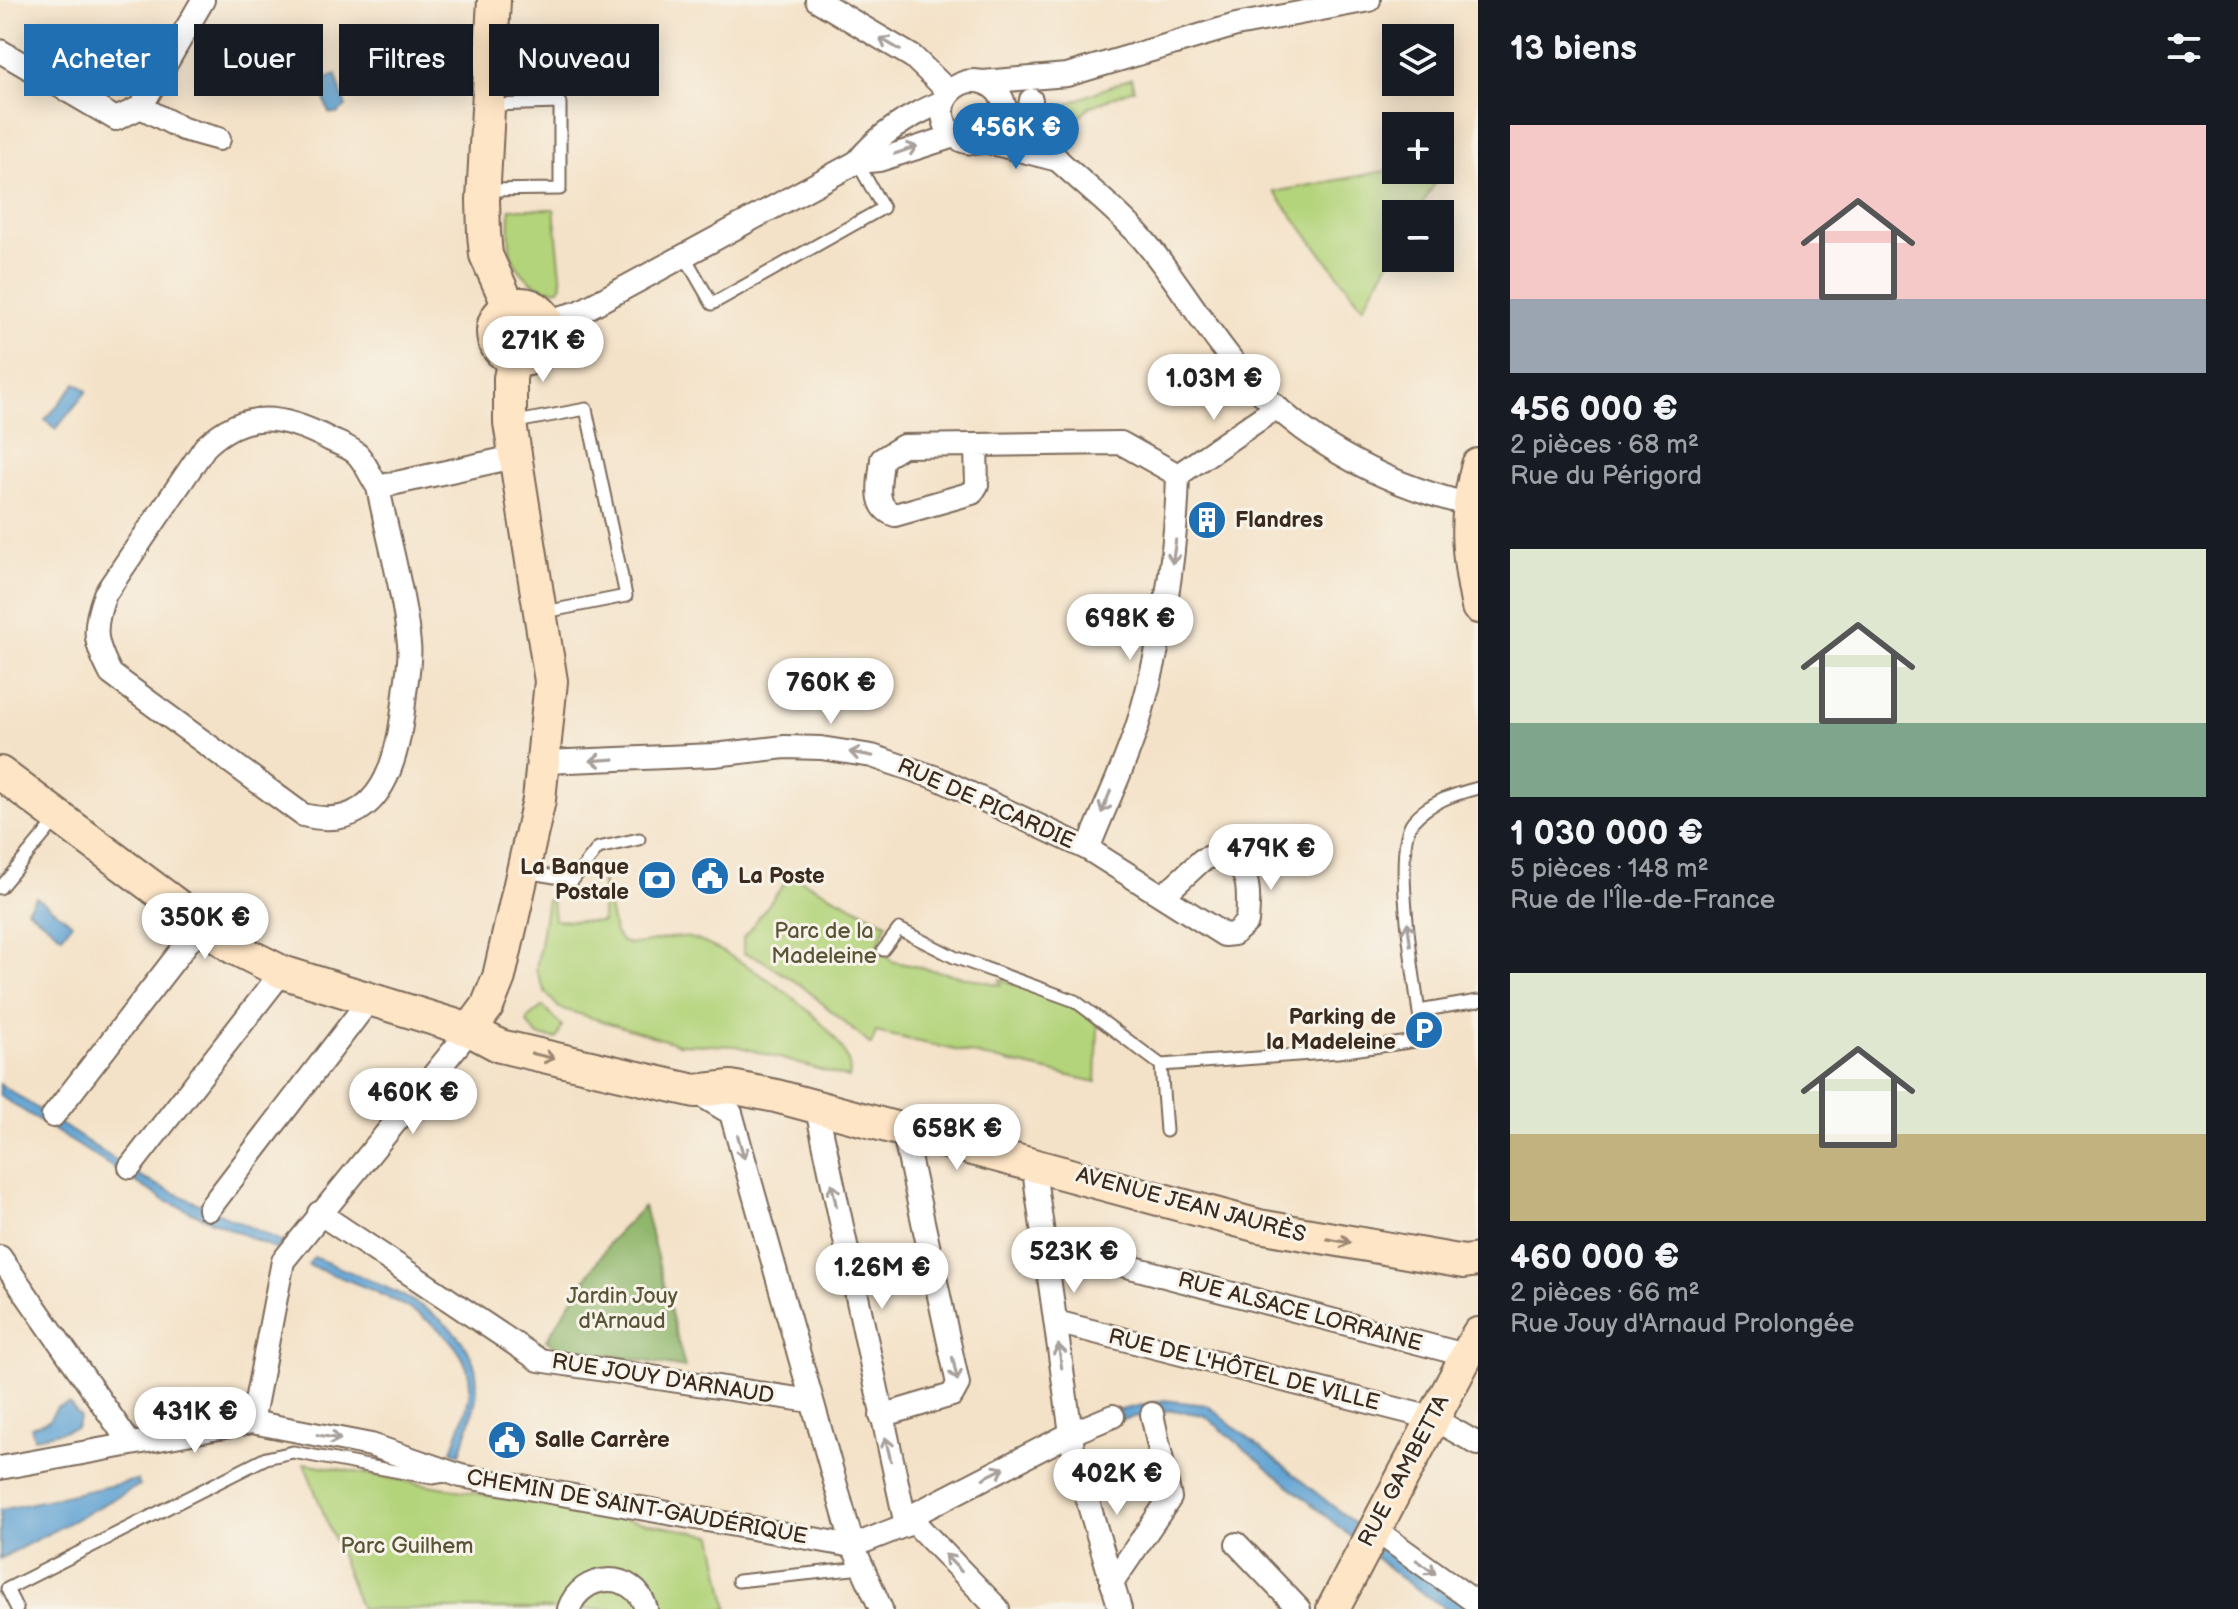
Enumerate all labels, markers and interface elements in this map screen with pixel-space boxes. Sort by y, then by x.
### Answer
chip: Acheter [24,24,178,96]
chip: Louer [194,24,323,96]
chip: Filtres [339,24,473,96]
chip: Nouveau [489,24,659,96]
map controls [1382,24,1454,272]
button: layers [1382,24,1454,96]
icon: filters [2162,26,2206,70]
text: 13 biens [1510,28,1637,69]
one-way arrow [879,35,902,51]
pin: 456K € [951,103,1081,171]
button: + [1382,112,1454,184]
text: 456K € [971,113,1061,144]
one-way arrow [893,142,918,157]
icon: home [1786,177,1930,321]
button: − [1382,200,1454,272]
pin: 271K € [478,316,608,384]
text: 271K € [501,326,585,357]
pin: 1.03M € [1140,354,1288,422]
text: 1.03M € [1165,364,1263,395]
text: 456 000 € [1510,389,1678,430]
text: 2 pièces · 68 m² [1510,430,1699,461]
text: Rue du Périgord [1510,461,1702,492]
building icon: Flandres [1186,499,1228,541]
place label: Flandres [1235,507,1323,534]
one-way arrow [1166,539,1181,564]
pin: 698K € [1065,594,1195,662]
icon: home [1786,601,1930,745]
text: 698K € [1085,604,1175,635]
pin: 760K € [766,658,896,726]
text: 760K € [786,668,876,699]
one-way arrow [849,746,874,761]
one-way arrow [589,752,616,767]
street label: RUE DE PICARDIE [893,753,1079,855]
one-way arrow [1098,789,1112,814]
text: 1 030 000 € [1510,813,1703,854]
pin: 479K € [1206,824,1336,892]
text: 479K € [1226,834,1316,865]
place label: La Banque Postale [520,854,629,906]
text: 5 pièces · 148 m² [1510,854,1709,885]
public building icon: La Poste [689,855,731,897]
bank icon: La Banque Postale [636,859,678,901]
place label: La Poste [738,863,825,890]
text: Rue de l'Île-de-France [1510,885,1775,916]
pin: 350K € [140,893,270,961]
text: 350K € [160,903,250,934]
park label: Parc de la Madeleine [771,918,877,970]
one-way arrow [1402,921,1417,948]
place label: Parking de la Madeleine [1266,1004,1396,1056]
parking icon: Parking de la Madeleine [1403,1009,1445,1051]
icon: home [1786,1025,1930,1169]
one-way arrow [530,1049,556,1064]
pin: 460K € [348,1068,478,1136]
text: 460K € [367,1078,459,1109]
pin: 658K € [892,1104,1022,1172]
text: 658K € [912,1114,1002,1145]
one-way arrow [734,1134,749,1160]
street label: AVENUE JEAN JAURÈS [1073,1160,1309,1249]
one-way arrow [826,1182,841,1208]
pin: 523K € [1009,1227,1139,1295]
one-way arrow [1326,1235,1352,1250]
text: 523K € [1029,1237,1119,1268]
text: 460 000 € [1510,1237,1679,1278]
pin: 1.26M € [808,1243,956,1311]
text: 1.26M € [833,1253,931,1284]
street label: RUE ALSACE LORRAINE [1175,1266,1425,1358]
text: 2 pièces · 66 m² [1510,1278,1700,1309]
park label: Jardin Jouy d'Arnaud [566,1283,678,1335]
text: Rue Jouy d'Arnaud Prolongée [1510,1309,1855,1340]
street label: RUE DE L'HÔTEL DE VILLE [1106,1322,1383,1417]
one-way arrow [1052,1344,1067,1369]
street label: RUE JOUY D'ARNAUD [550,1348,776,1410]
one-way arrow [948,1356,963,1381]
pin: 431K € [130,1387,260,1455]
street label: RUE GAMBETTA [1353,1390,1456,1551]
text: 431K € [152,1397,238,1428]
public building icon: Salle Carrère [486,1419,528,1461]
place label: Salle Carrère [535,1427,670,1454]
one-way arrow [316,1431,341,1446]
one-way arrow [880,1437,895,1462]
pin: 402K € [1052,1449,1182,1517]
text: 402K € [1071,1459,1163,1490]
street label: CHEMIN DE SAINT-GAUDÉRIQUE [464,1463,810,1550]
one-way arrow [982,1464,1006,1480]
park label: Parc Guilhem [341,1533,473,1560]
one-way arrow [944,1553,963,1573]
one-way arrow [1415,1558,1436,1575]

